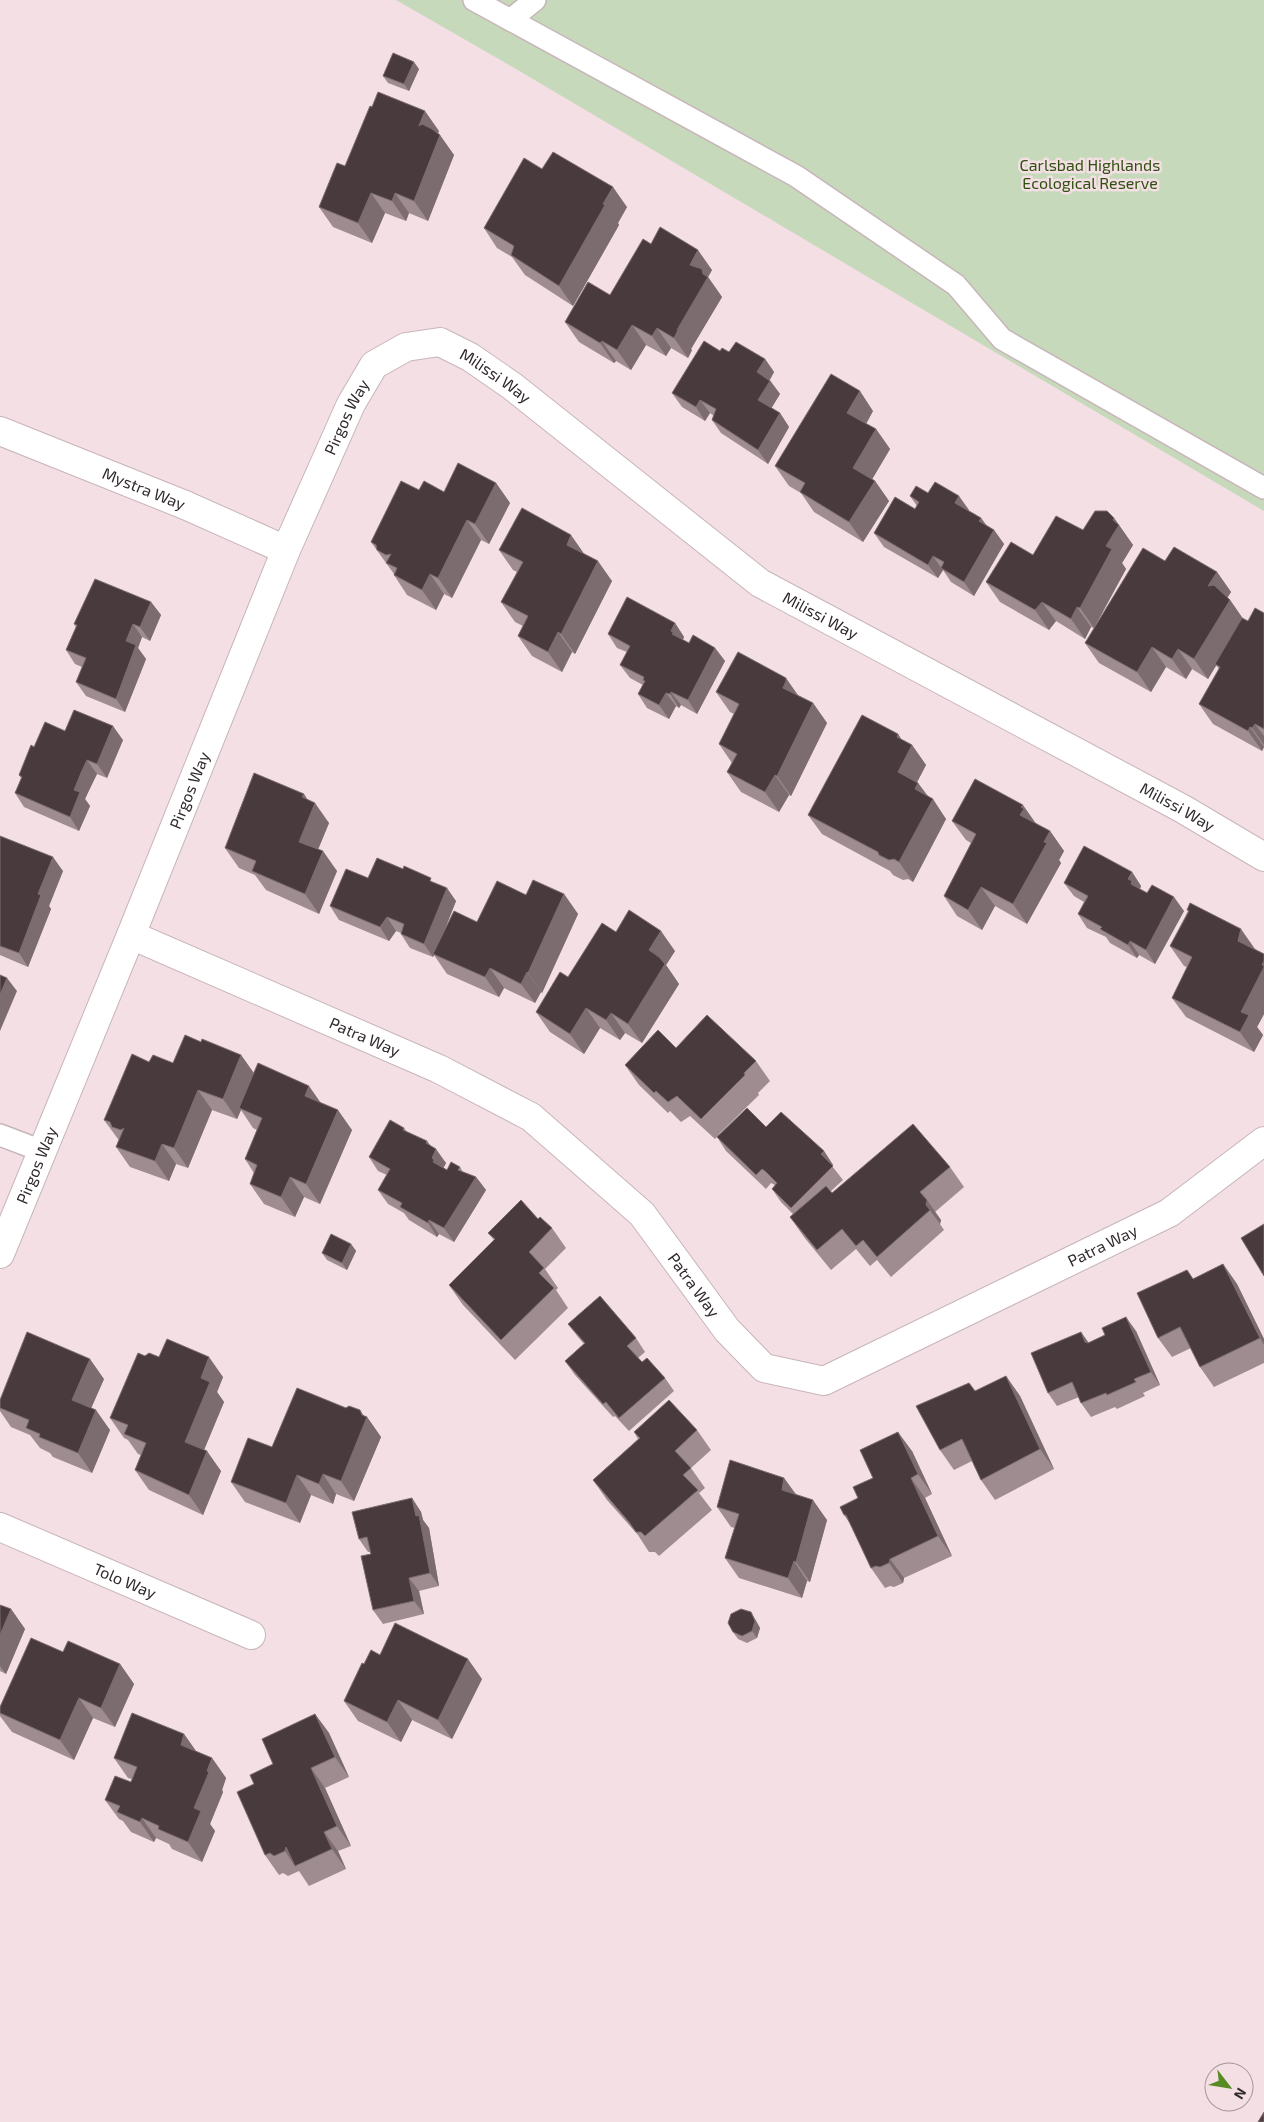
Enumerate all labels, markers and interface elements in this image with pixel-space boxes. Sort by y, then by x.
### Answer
park label: Carlsbad Highlands Ecological Reserve [1020,155,1160,192]
street label: Milissi Way [457,344,536,407]
street label: Pirgos Way [320,375,373,457]
street label: Mystra Way [100,463,189,513]
street label: Milissi Way [780,587,862,643]
street label: Pirgos Way [165,748,213,831]
street label: Milissi Way [1137,778,1219,835]
street label: Patra Way [327,1013,404,1060]
street label: Pirgos Way [12,1123,60,1206]
street label: Patra Way [1064,1220,1141,1270]
street label: Patra Way [665,1249,725,1321]
street label: Tolo Way [91,1559,160,1602]
north arrow [1204,2062,1254,2112]
text: N [1231,2085,1250,2103]

